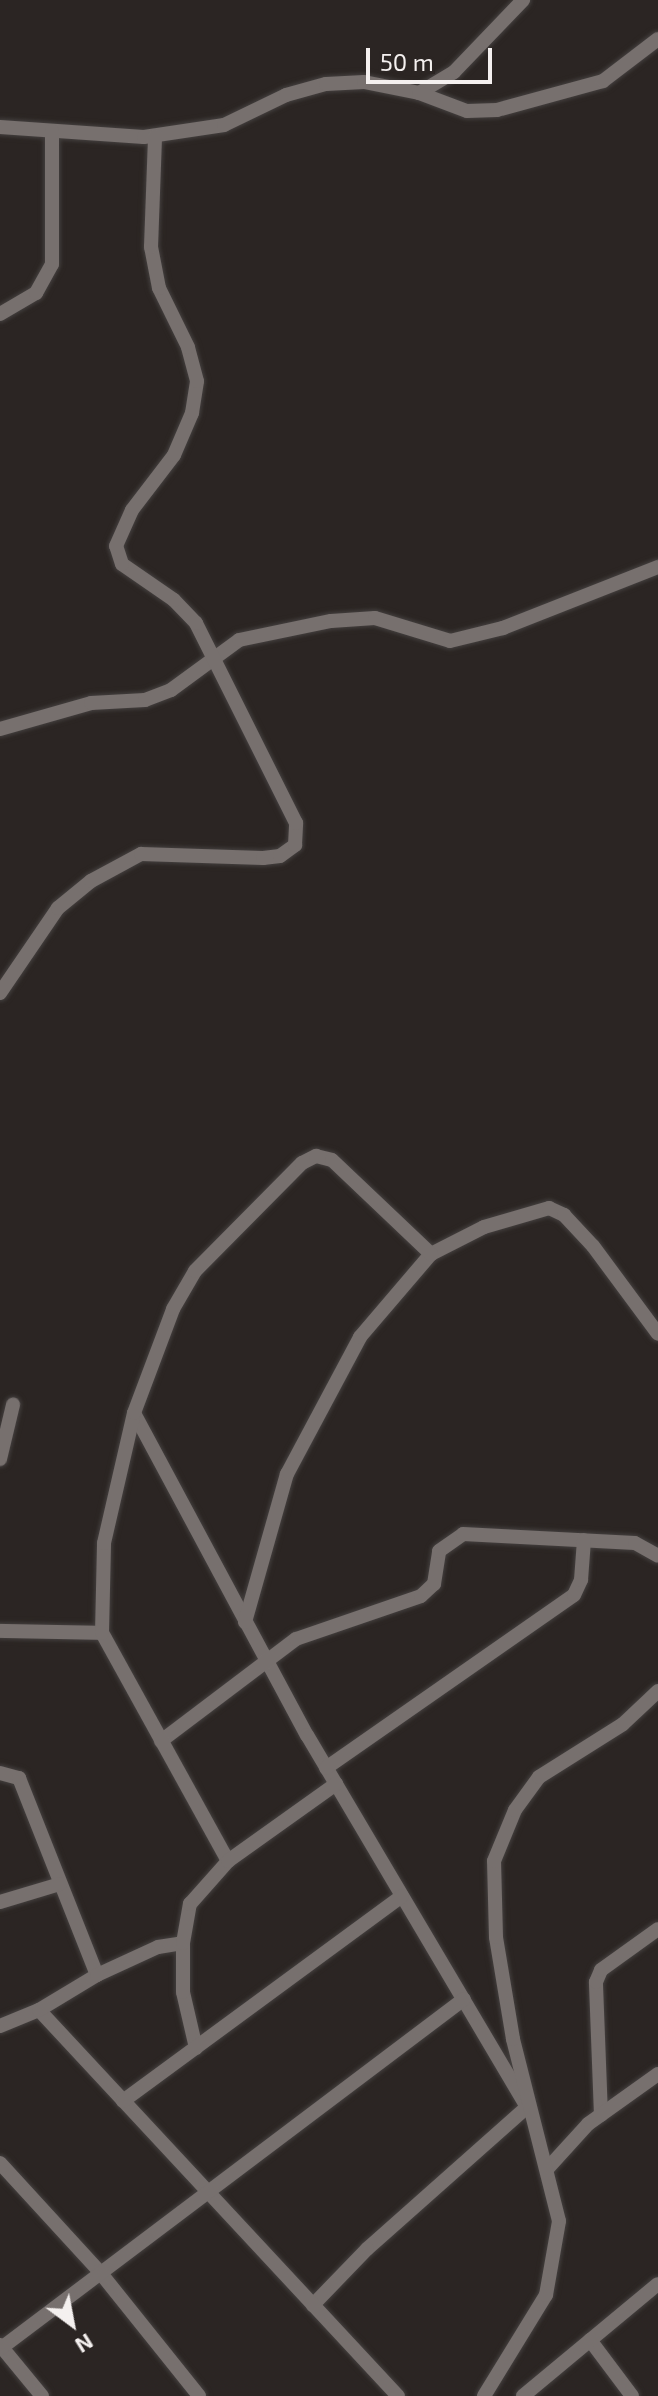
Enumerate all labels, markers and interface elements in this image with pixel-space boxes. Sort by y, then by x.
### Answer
scale bar [370,32,496,82]
text: 50 m [380,47,434,76]
north arrow [32,2284,112,2364]
text: N [71,2329,98,2360]

